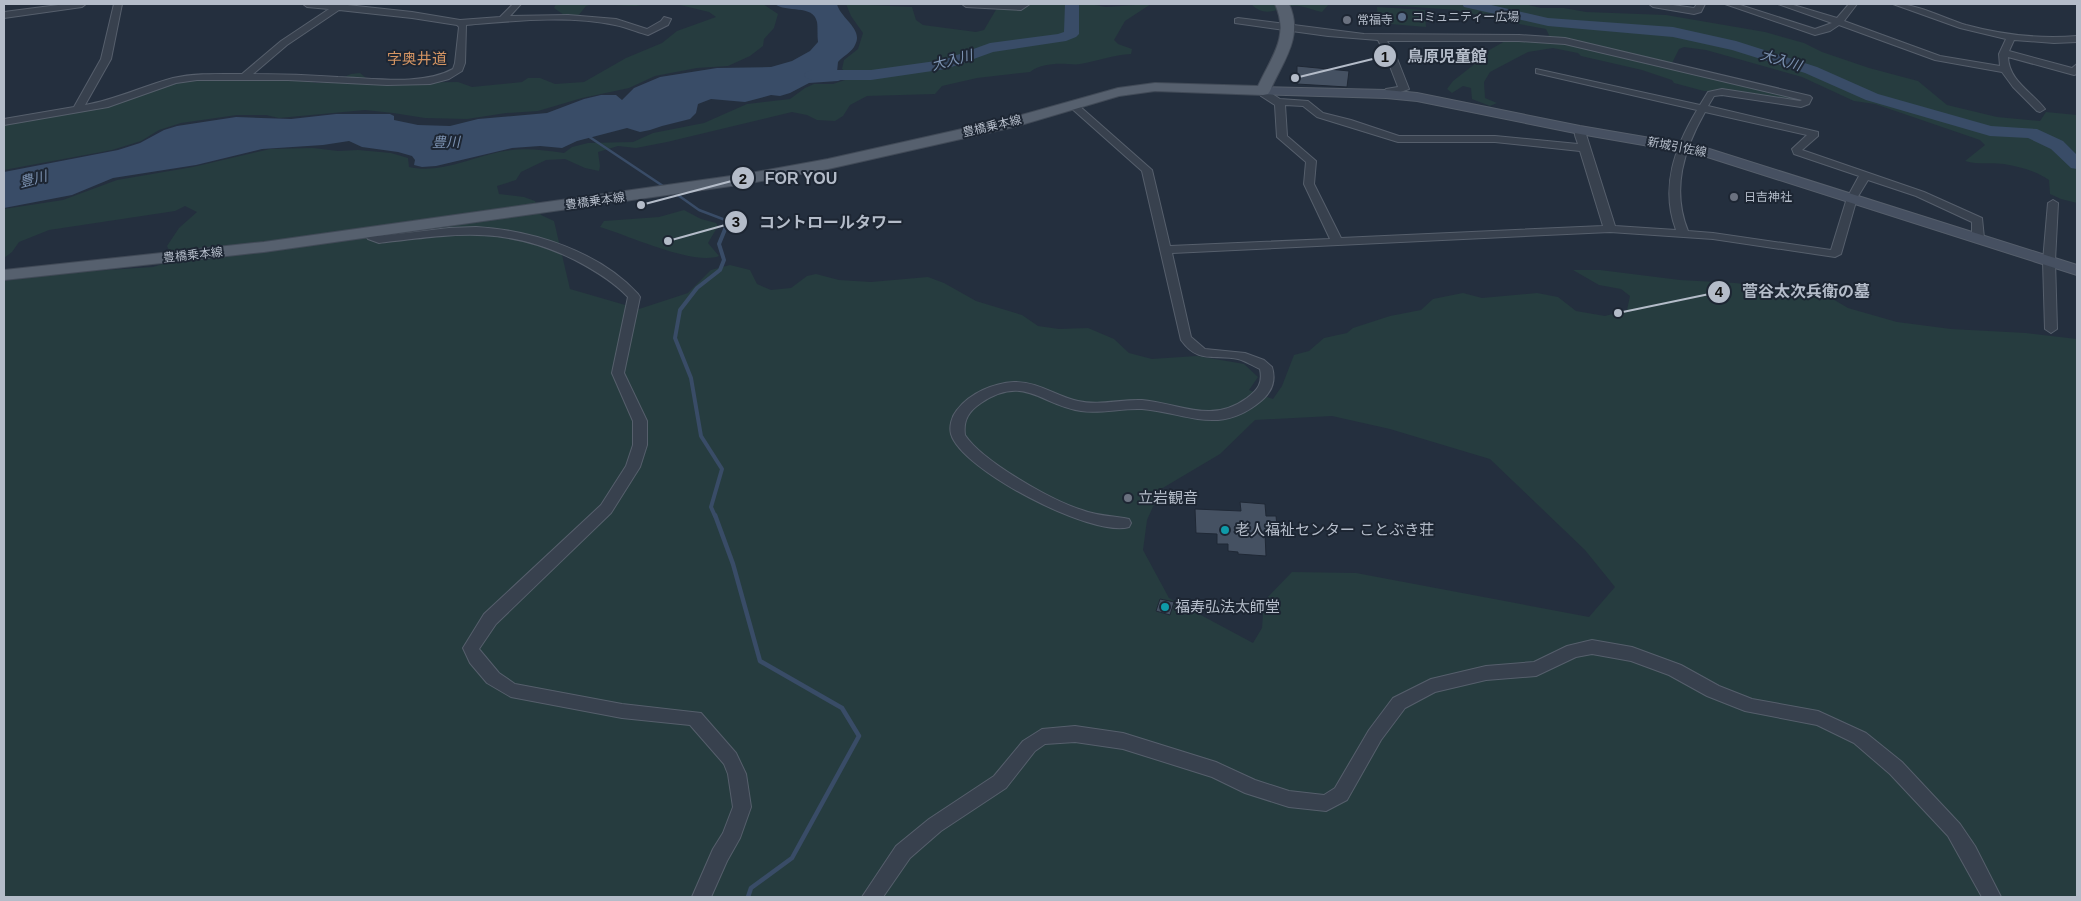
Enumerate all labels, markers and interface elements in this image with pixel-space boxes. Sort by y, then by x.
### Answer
place label: コミュニティー広場 [1412,10,1519,24]
marker: コミュニティー広場 [1396,11,1408,23]
place label: 常福寺 [1357,13,1393,27]
marker: 常福寺 [1341,14,1353,26]
callout: 鳥原児童館 [1372,41,1497,72]
water label: 大入川 [930,46,976,73]
water label: 大入川 [1759,46,1805,74]
text: 鳥原児童館 [1407,47,1487,65]
text: 1 [1381,48,1389,65]
district label: 字奥井道 [387,50,447,67]
street label: 豊橋乗本線 [961,112,1023,140]
water label: 豊川 [432,134,462,150]
street label: 新城引佐線 [1646,134,1708,160]
callout: FOR YOU [730,163,848,194]
water label: 豊川 [17,167,50,190]
text: 2 [739,170,747,187]
text: FOR YOU [765,170,837,187]
street label: 豊橋乗本線 [564,190,626,212]
place label: 日吉神社 [1744,190,1792,204]
marker: 日吉神社 [1728,191,1740,203]
callout: コントロールタワー [724,206,913,237]
text: 3 [732,213,740,230]
text: コントロールタワー [759,214,903,231]
street label: 豊橋乗本線 [162,245,224,265]
callout: 菅谷太次兵衛の墓 [1707,276,1880,307]
text: 4 [1715,283,1724,300]
text: 菅谷太次兵衛の墓 [1742,283,1870,300]
place label: 立岩観音 [1138,489,1198,506]
marker: 立岩観音 [1122,492,1134,504]
place label: 老人福祉センター ことぶき荘 [1235,521,1434,538]
marker: 老人福祉センター ことぶき荘 [1219,524,1231,536]
place label: 福寿弘法太師堂 [1175,598,1280,615]
marker: 福寿弘法太師堂 [1159,601,1171,613]

